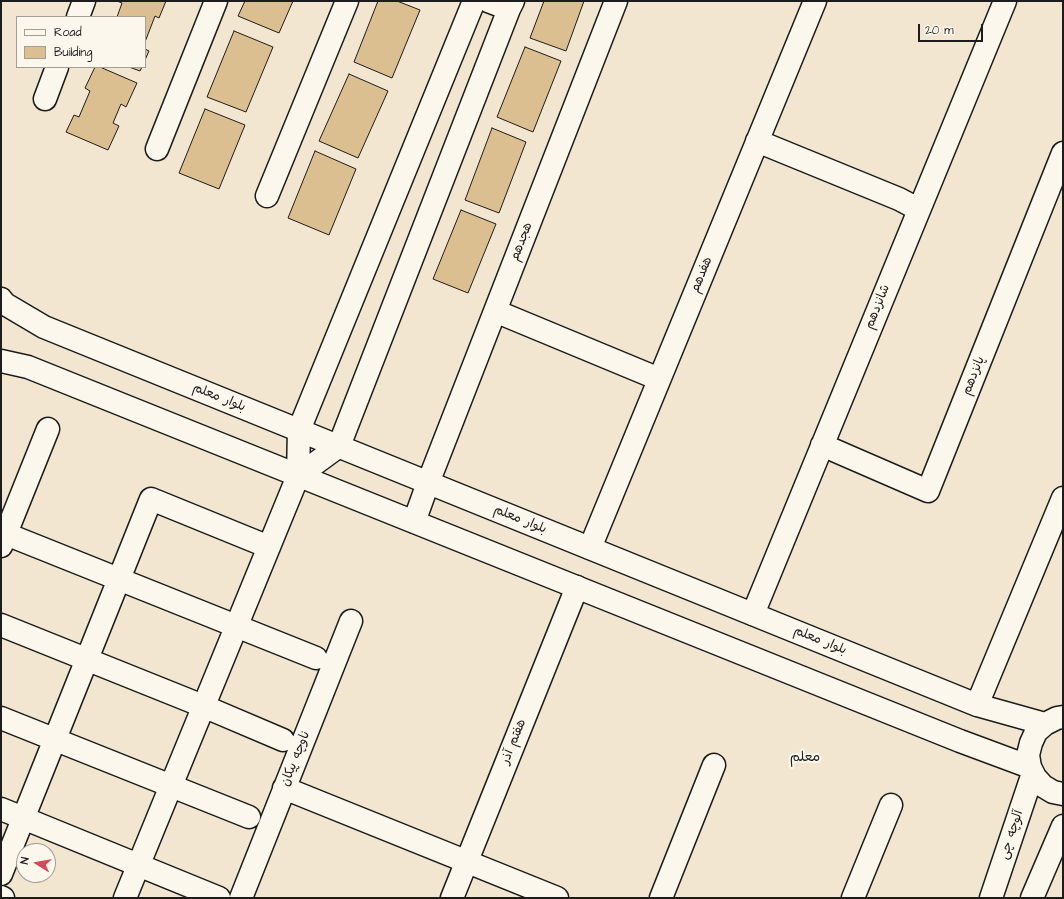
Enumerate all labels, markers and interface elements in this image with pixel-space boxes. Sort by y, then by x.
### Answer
legend [16,16,146,68]
scale bar [920,16,985,42]
text: 20 m [925,22,954,39]
text: Road [54,24,82,41]
text: Building [54,44,92,61]
street label: هجدهم [507,220,537,264]
street label: هفدهم [688,255,716,295]
street label: شانزدهم [862,282,894,332]
street label: پانزدهم [959,354,989,398]
street label: بلوار معلم [190,380,248,416]
street label: بلوار معلم [491,502,549,538]
street label: بلوار معلم [791,623,849,659]
street label: هفتم آذر [498,717,530,767]
street label: ناوچه پیکان [278,729,314,789]
district label: معلم [790,750,820,766]
street label: آلوچه چی [997,808,1027,862]
north arrow [16,843,56,883]
text: N [17,856,33,866]

